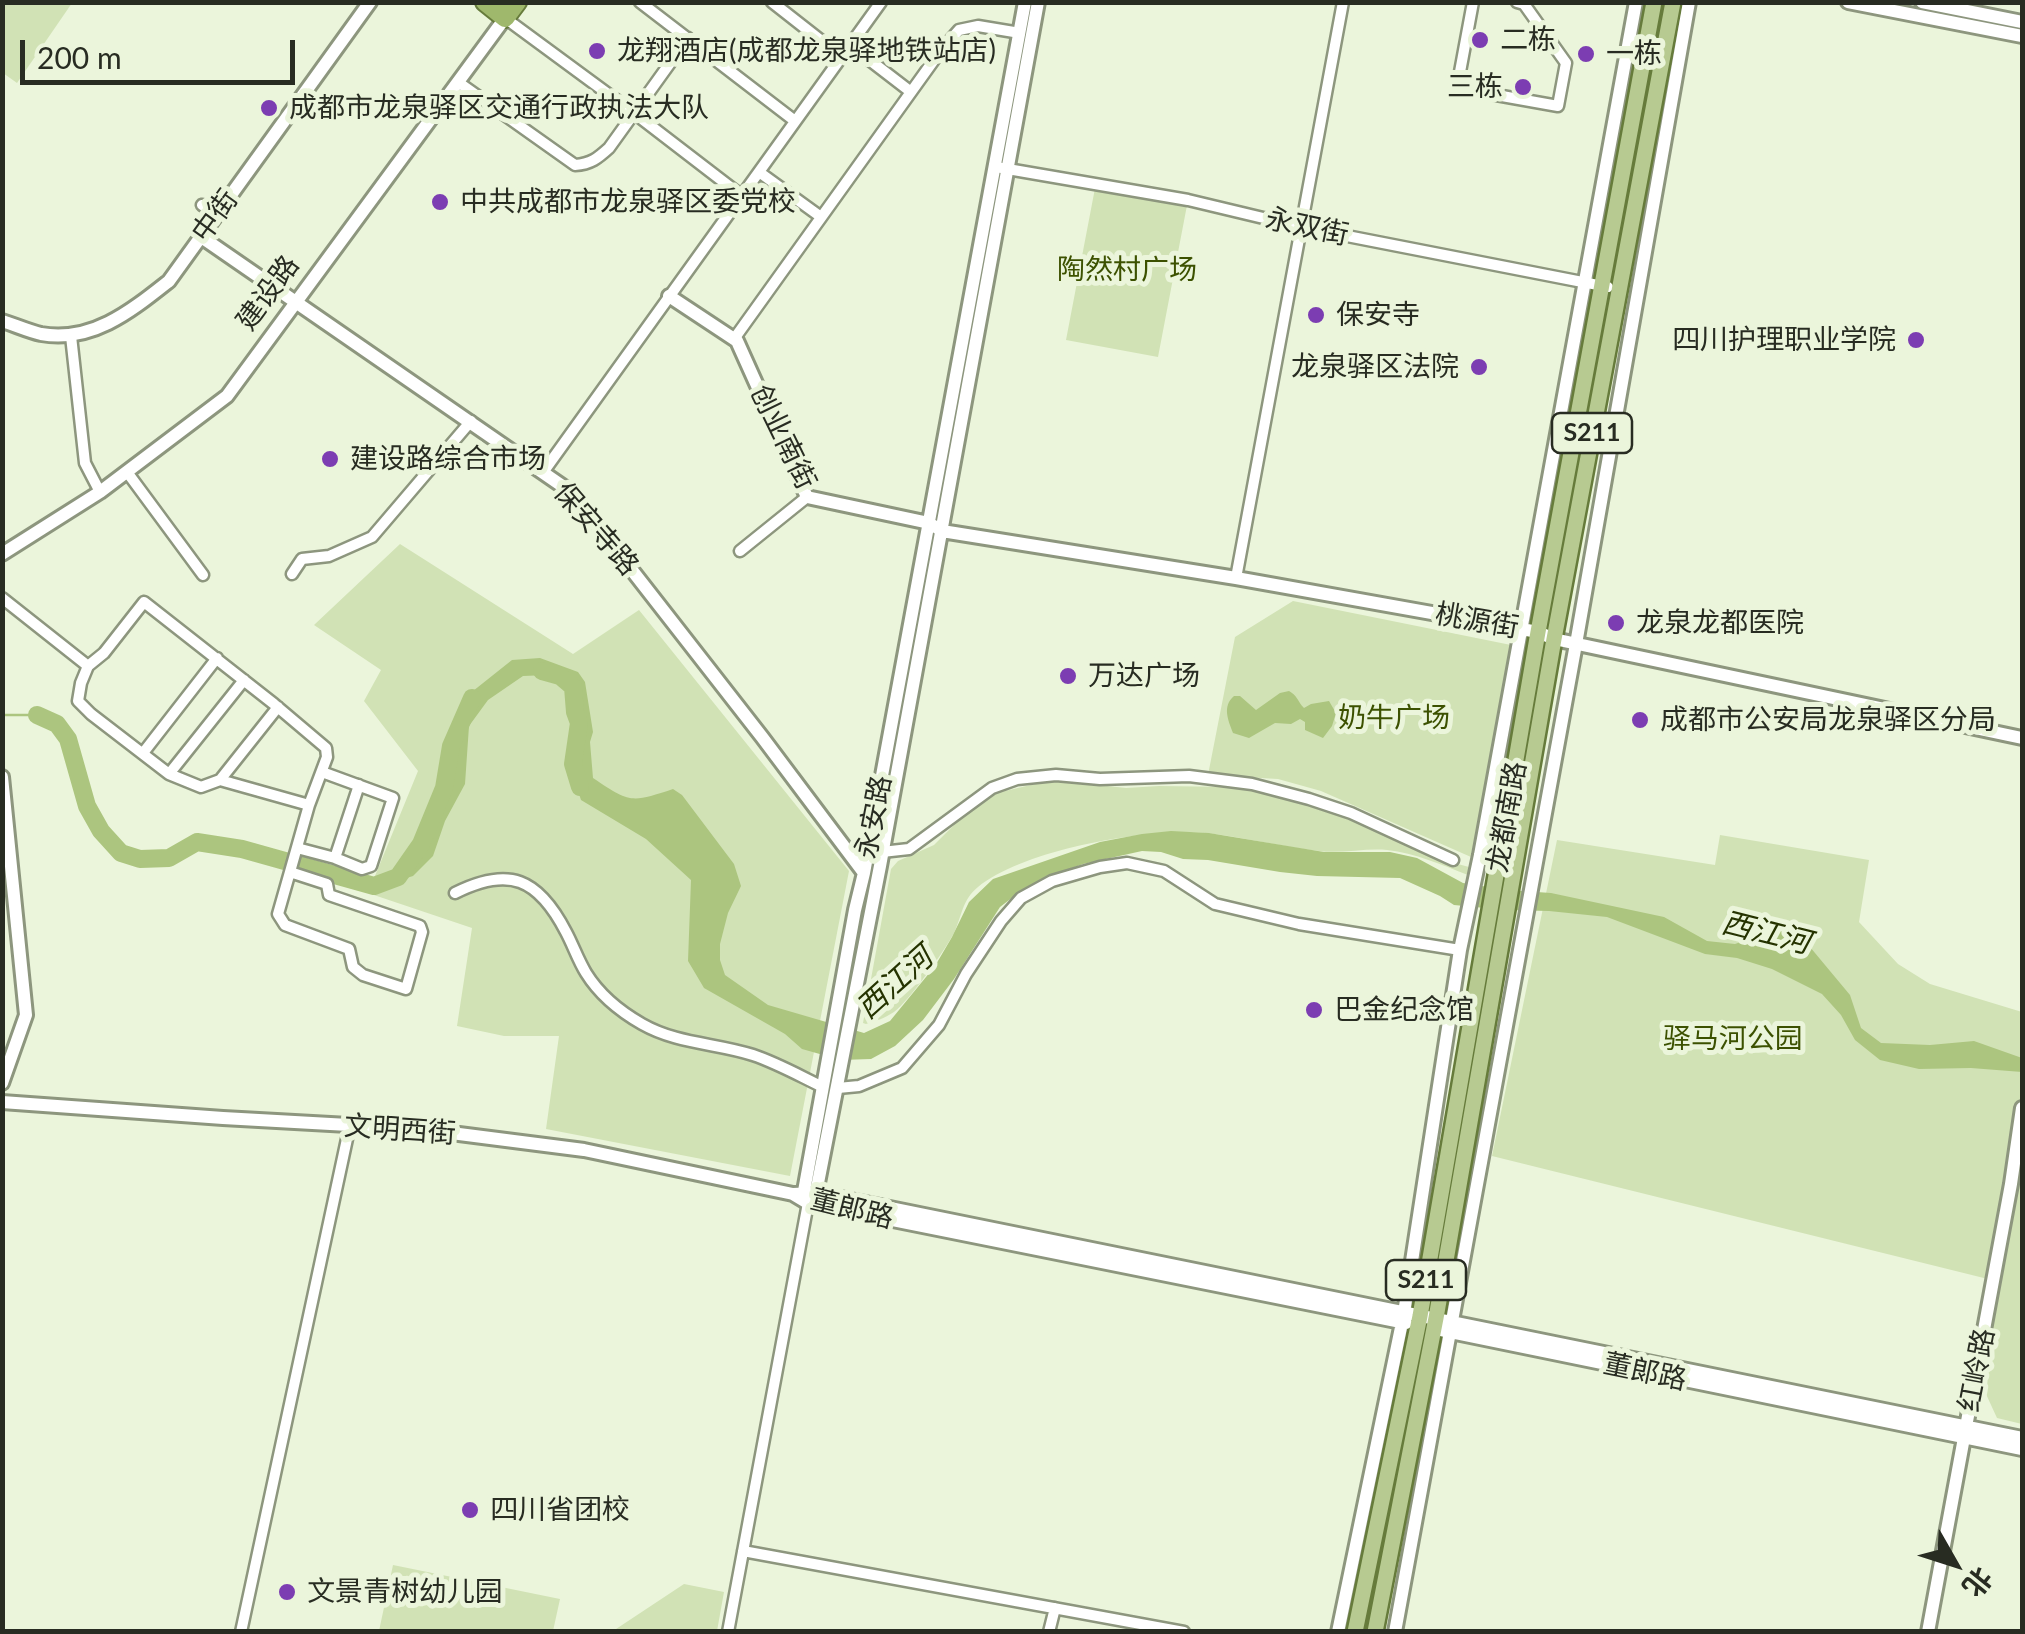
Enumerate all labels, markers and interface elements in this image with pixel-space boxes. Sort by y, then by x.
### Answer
scale bar [25,20,300,82]
place label: 二栋 [1500,23,1556,57]
marker: 二栋 [1469,29,1491,51]
place label: 龙翔酒店(成都龙泉驿地铁站店) [617,34,996,68]
place label: 一栋 [1606,37,1662,71]
text: 200 m [37,39,122,75]
marker: 龙翔酒店(成都龙泉驿地铁站店) [586,40,608,62]
marker: 一栋 [1575,43,1597,65]
place label: 三栋 [1447,70,1503,104]
marker: 三栋 [1512,76,1534,98]
place label: 成都市龙泉驿区交通行政执法大队 [289,91,709,125]
marker: 成都市龙泉驿区交通行政执法大队 [258,97,280,119]
street label: 中街 [185,183,245,249]
place label: 中共成都市龙泉驿区委党校 [460,185,796,219]
marker: 中共成都市龙泉驿区委党校 [429,191,451,213]
street label: 永双街 [1262,202,1352,252]
street label: 建设路 [230,249,306,337]
park label: 陶然村广场 [1057,253,1197,287]
place label: 保安寺 [1336,298,1420,332]
marker: 保安寺 [1305,304,1327,326]
place label: 四川护理职业学院 [1672,323,1896,357]
marker: 四川护理职业学院 [1905,329,1927,351]
place label: 龙泉驿区法院 [1291,350,1459,384]
marker: 龙泉驿区法院 [1468,356,1490,378]
street label: 创业南街 [743,379,823,495]
road number: S211 [1552,413,1632,453]
place label: 建设路综合市场 [350,442,546,476]
marker: 建设路综合市场 [319,448,341,470]
street label: 保安寺路 [547,476,645,582]
street label: 桃源街 [1433,597,1521,645]
place label: 龙泉龙都医院 [1636,606,1804,640]
marker: 龙泉龙都医院 [1605,612,1627,634]
place label: 万达广场 [1088,659,1200,693]
marker: 万达广场 [1057,665,1079,687]
park label: 奶牛广场 [1338,701,1450,735]
place label: 成都市公安局龙泉驿区分局 [1660,703,1996,737]
marker: 成都市公安局龙泉驿区分局 [1629,709,1651,731]
street label: 龙都南路 [1481,759,1533,875]
street label: 永安路 [849,773,899,861]
water label: 西江河 [1718,905,1814,961]
water label: 西江河 [850,940,940,1026]
place label: 巴金纪念馆 [1334,993,1474,1027]
marker: 巴金纪念馆 [1303,999,1325,1021]
park label: 驿马河公园 [1663,1022,1803,1056]
street label: 文明西街 [343,1109,457,1151]
street label: 董郞路 [807,1183,897,1235]
road number: S211 [1386,1260,1466,1300]
street label: 红岭路 [1952,1326,2002,1414]
street label: 董郞路 [1600,1347,1690,1397]
place label: 四川省团校 [490,1493,630,1527]
marker: 四川省团校 [459,1499,481,1521]
north arrow [1905,1514,2005,1614]
text: 北 [1956,1561,2000,1604]
place label: 文景青树幼儿园 [307,1575,503,1609]
marker: 文景青树幼儿园 [276,1581,298,1603]

